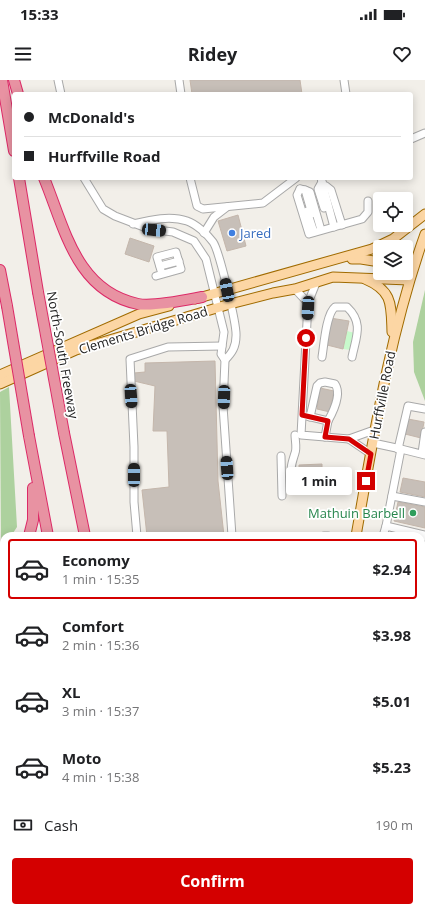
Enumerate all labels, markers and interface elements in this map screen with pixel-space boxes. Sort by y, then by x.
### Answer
text: 15:33 [20,4,59,24]
text: Ridey [188,42,237,66]
icon: menu [12,43,34,65]
icon: heart [391,43,413,65]
text: McDonald's [48,107,135,127]
text: Hurffville Road [48,146,161,166]
map controls [373,192,413,280]
button: locate [373,192,413,232]
car [141,223,167,237]
place label: Jared [238,224,271,242]
marker: Jared [227,228,237,238]
button: layers [373,240,413,280]
car [219,277,235,303]
street label: North-South Freeway [43,290,83,421]
car [301,296,315,320]
street label: Clements Bridge Road [76,302,210,358]
route start [297,329,315,347]
street label: Hurffville Road [365,349,399,441]
car [124,384,138,408]
car [218,385,230,409]
car [220,456,234,480]
car [128,463,140,487]
callout: 1 min [286,467,352,495]
text: 1 min [301,472,337,490]
route end [357,472,375,490]
place label: Mathuin Barbell [308,504,405,522]
marker: Mathuin Barbell [408,508,418,518]
text: Economy [62,550,130,570]
icon: car [14,551,50,587]
text: $2.94 [372,559,411,579]
text: 1 min · 15:35 [62,570,139,588]
text: Comfort [62,616,124,636]
icon: car [14,617,50,653]
text: $3.98 [372,625,411,645]
text: 2 min · 15:36 [62,636,139,654]
text: XL [62,682,80,702]
icon: car [14,683,50,719]
text: $5.01 [372,691,411,711]
text: 3 min · 15:37 [62,702,139,720]
text: Moto [62,748,101,768]
icon: car [14,749,50,785]
text: $5.23 [372,757,411,777]
text: 4 min · 15:38 [62,768,139,786]
icon: cash [12,814,34,836]
text: Cash [44,815,78,835]
text: 190 m [375,816,413,834]
button: Confirm [12,858,413,904]

